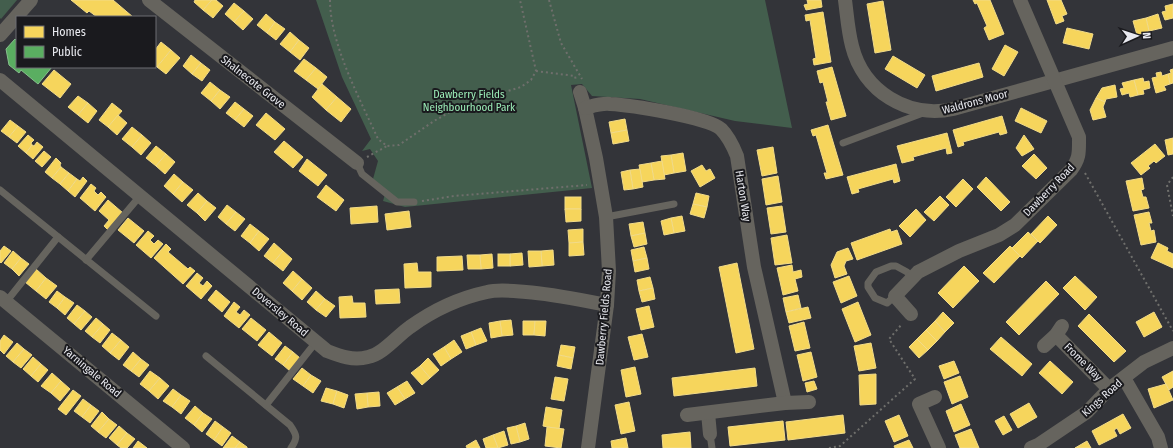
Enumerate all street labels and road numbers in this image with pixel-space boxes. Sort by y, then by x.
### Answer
street label: Shalnecote Grove [218,53,288,111]
street label: Waldrons Moor [941,87,1009,117]
street label: Dawberry Road [1021,161,1077,219]
street label: Harton Way [733,170,753,223]
street label: Dawberry Fields Road [593,268,615,366]
street label: Doversley Road [249,285,311,339]
street label: Frome Way [1061,340,1105,384]
street label: Yarningale Road [60,344,124,400]
street label: Kings Road [1079,377,1125,419]

